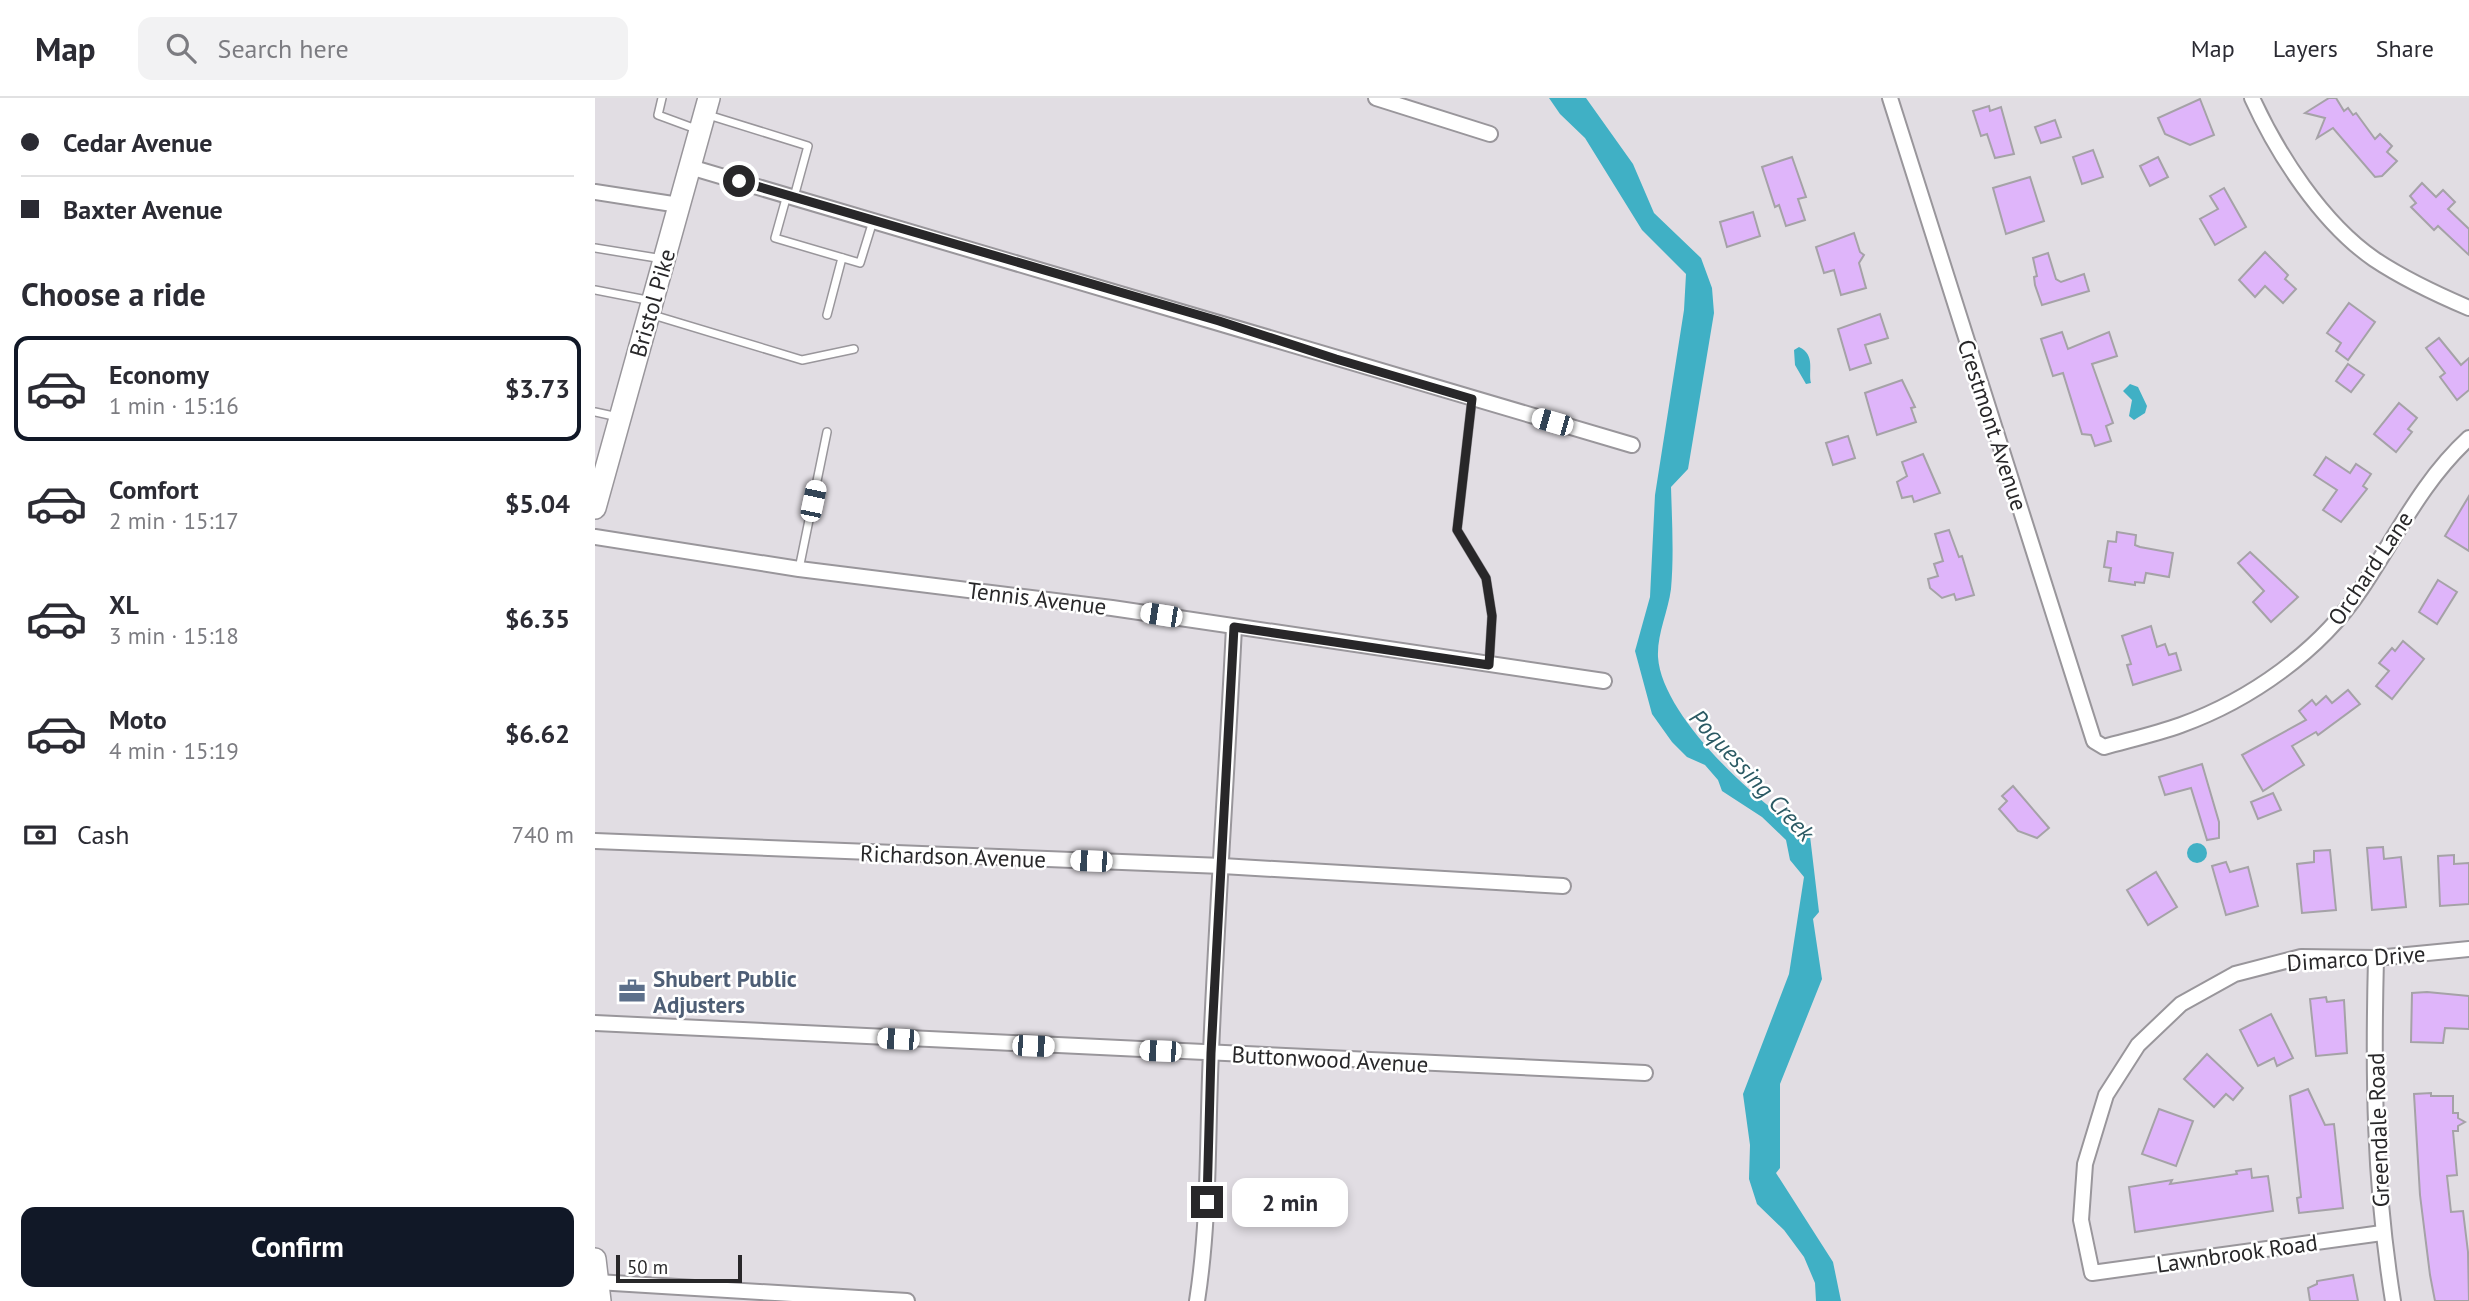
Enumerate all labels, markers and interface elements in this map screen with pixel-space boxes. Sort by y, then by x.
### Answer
search box [138,17,628,80]
text: Map [35,27,96,70]
icon: search [162,29,200,67]
text: Search here [218,32,349,65]
text: Map [2191,33,2235,64]
text: Layers [2273,33,2338,64]
text: Share [2376,33,2434,64]
text: Cedar Avenue [63,126,212,159]
route start [723,165,755,197]
text: Baxter Avenue [63,193,223,226]
street label: Bristol Pike [623,246,681,360]
text: Choose a ride [21,273,206,315]
street label: Crestmont Avenue [1952,336,2034,514]
icon: car [25,357,88,420]
text: Economy [109,358,209,391]
text: $3.73 [505,372,570,405]
text: 1 min · 15:16 [109,391,239,420]
car [1529,406,1576,438]
icon: car [25,472,88,535]
text: Comfort [109,473,199,506]
car [799,478,828,524]
text: $5.04 [505,487,570,520]
street label: Orchard Lane [2321,505,2419,631]
text: 2 min · 15:17 [109,506,239,535]
street label: Tennis Avenue [966,575,1108,621]
icon: car [25,587,88,650]
text: XL [109,588,139,621]
car [1139,601,1184,629]
text: $6.35 [505,602,570,635]
text: 3 min · 15:18 [109,621,239,650]
icon: car [25,702,88,765]
water label: Poquessing Creek [1683,702,1822,849]
text: Moto [109,703,167,736]
text: $6.62 [505,717,570,750]
text: 4 min · 15:19 [109,736,239,765]
icon: cash [21,816,59,854]
text: Cash [77,818,129,851]
text: 740 m [512,820,574,849]
street label: Richardson Avenue [859,838,1047,874]
car [1070,850,1113,872]
street label: Dimarco Drive [2286,939,2426,977]
place label: Shubert Public Adjusters [653,964,797,1019]
office icon: Shubert Public Adjusters [617,976,647,1006]
car [877,1027,920,1051]
car [1012,1035,1055,1057]
street label: Buttonwood Avenue [1231,1039,1429,1079]
car [1139,1040,1182,1062]
street label: Greendale Road [2361,1052,2395,1208]
callout: 2 min [1231,1178,1347,1226]
route end [1191,1186,1223,1218]
text: 2 min [1262,1188,1318,1217]
button: Confirm [21,1207,574,1287]
street label: Lawnbrook Road [2155,1227,2319,1279]
scale bar [616,1252,742,1284]
text: 50 m [627,1255,668,1279]

